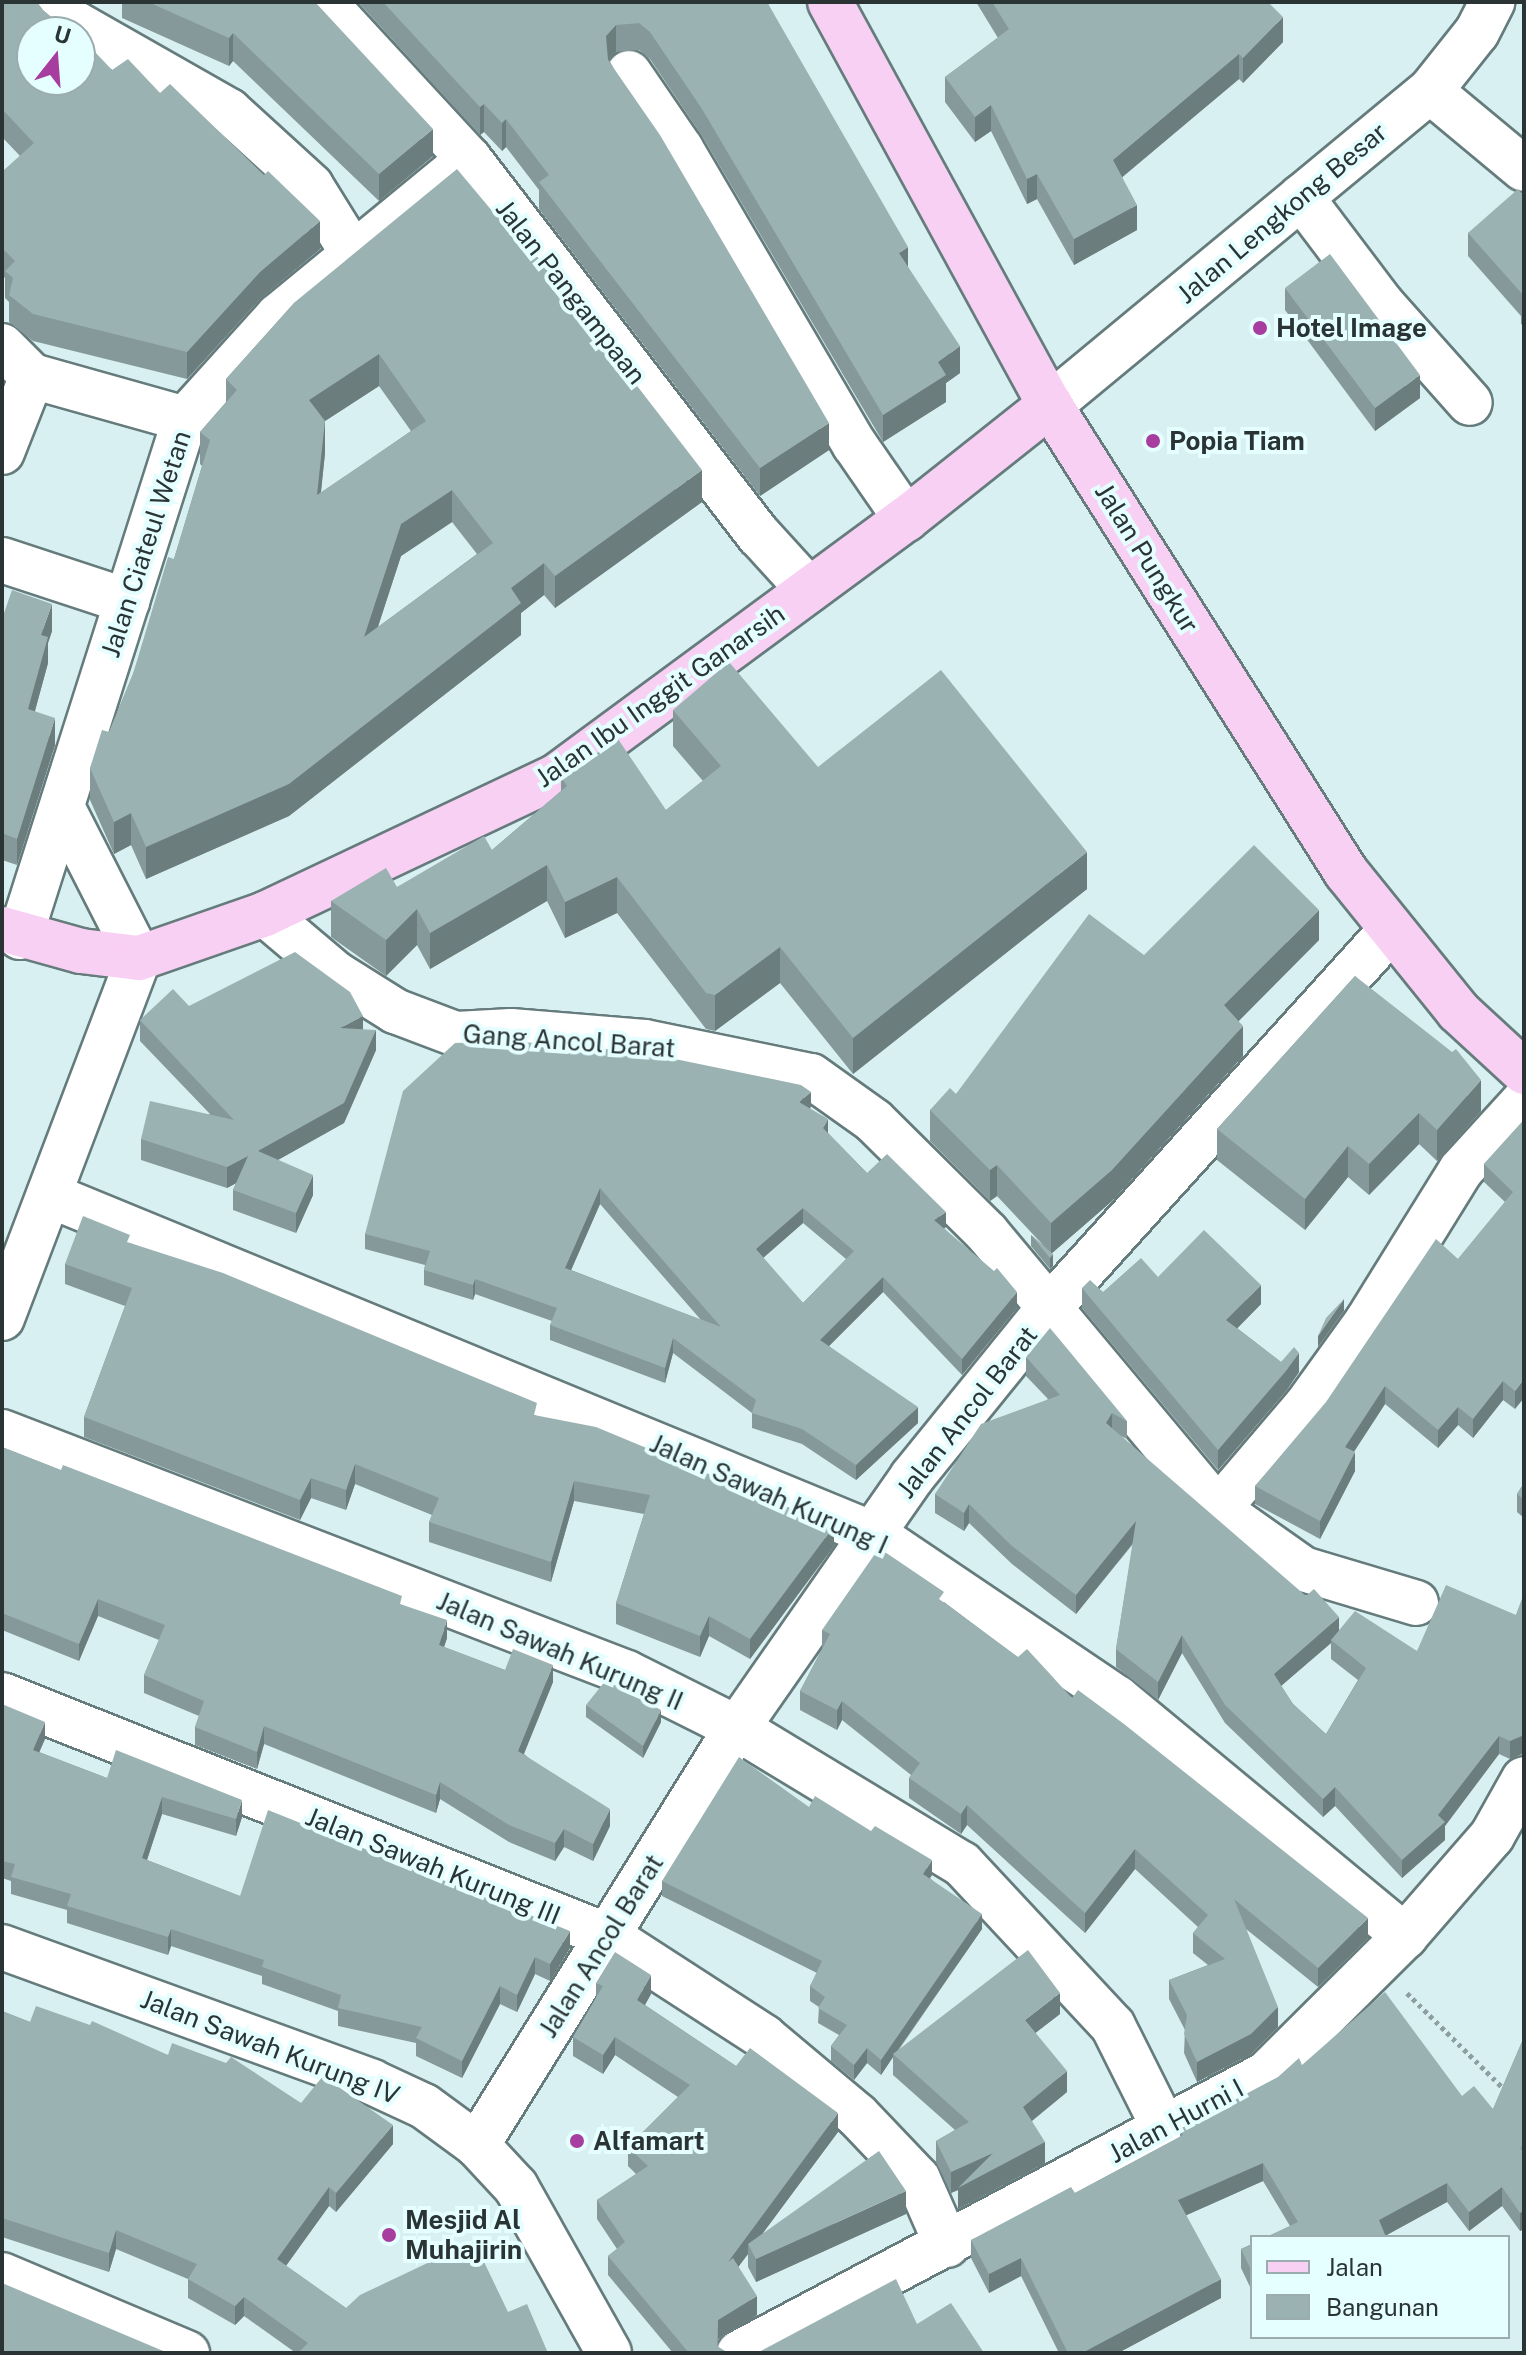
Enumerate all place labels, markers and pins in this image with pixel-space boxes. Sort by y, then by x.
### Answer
place label: Hotel Image [1276,312,1427,344]
marker: Hotel Image [1251,319,1269,337]
place label: Popia Tiam [1169,425,1305,457]
marker: Popia Tiam [1144,432,1162,450]
place label: Alfamart [593,2125,705,2157]
marker: Alfamart [568,2132,586,2150]
place label: Mesjid Al Muhajirin [405,2204,522,2266]
marker: Mesjid Al Muhajirin [380,2226,398,2244]

